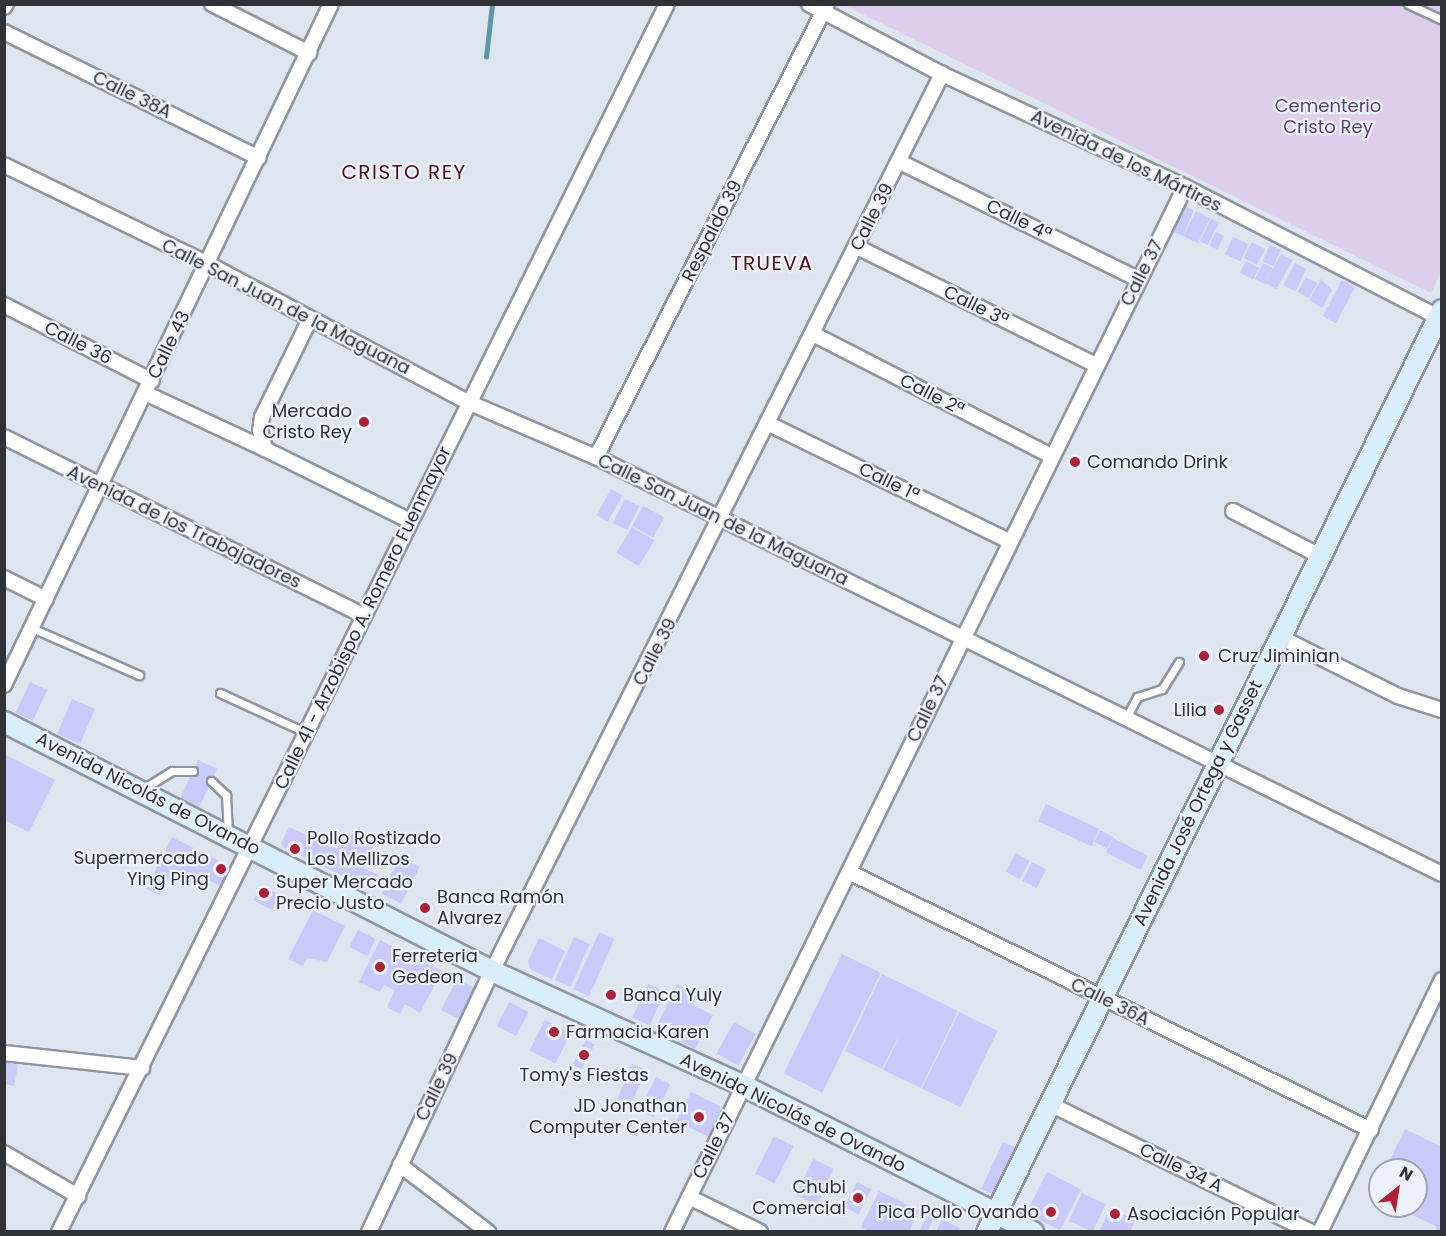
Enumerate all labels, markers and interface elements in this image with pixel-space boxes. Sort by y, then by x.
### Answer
street label: Calle 38A [89,67,175,123]
park label: Cementerio Cristo Rey [1275,96,1381,138]
street label: Avenida de los Mártires [1027,105,1225,217]
district label: CRISTO REY [341,160,467,184]
street label: Respaldo 39 [677,177,747,285]
street label: Calle 39 [846,180,898,254]
street label: Calle 4ª [983,195,1055,245]
street label: Calle San Juan de la Maguana [158,235,414,379]
street label: Calle 37 [1116,236,1168,310]
district label: TRUEVA [731,251,813,275]
street label: Calle 3ª [940,281,1012,331]
street label: Calle 43 [143,308,195,382]
street label: Calle 36 [41,317,115,369]
street label: Calle 2ª [896,370,968,420]
place label: Mercado Cristo Rey [262,401,352,444]
marker: Mercado Cristo Rey [357,415,371,429]
street label: Calle 41 - Arzobispo A. Romero Fuenmayor [270,443,456,793]
street label: Calle San Juan de la Maguana [594,450,852,590]
place label: Comando Drink [1087,451,1228,473]
marker: Comando Drink [1068,455,1082,469]
street label: Calle 1ª [855,458,923,506]
street label: Avenida de los Trabajadores [64,461,304,593]
street label: Calle 39 [629,615,681,689]
place label: Cruz Jiminian [1218,645,1340,667]
marker: Cruz Jiminian [1195,647,1213,665]
street label: Calle 37 [903,672,953,746]
street label: Avenida José Ortega y Gasset [1129,677,1267,929]
place label: Lilia [1174,699,1207,721]
marker: Lilia [1212,703,1226,717]
street label: Avenida Nicolás de Ovando [32,728,264,860]
place label: Pollo Rostizado Los Mellizos [307,828,441,870]
marker: Pollo Rostizado Los Mellizos [288,842,302,856]
place label: Supermercado Ying Ping [74,848,209,890]
marker: Supermercado Ying Ping [214,862,228,876]
place label: Super Mercado Precio Justo [276,872,413,914]
marker: Super Mercado Precio Justo [257,886,271,900]
place label: Banca Ramón Alvarez [437,887,564,930]
marker: Banca Ramón Alvarez [418,901,432,915]
place label: Ferreteria Gedeon [392,946,478,988]
marker: Ferreteria Gedeon [373,960,387,974]
street label: Calle 36A [1067,974,1153,1030]
place label: Banca Yuly [623,984,722,1006]
marker: Banca Yuly [604,988,618,1002]
place label: Farmacia Karen [566,1021,709,1043]
marker: Farmacia Karen [547,1025,561,1039]
marker: Tomy's Fiestas [577,1048,591,1062]
street label: Avenida Nicolás de Ovando [677,1049,909,1177]
street label: Calle 39 [411,1050,463,1124]
place label: Tomy's Fiestas [519,1064,649,1086]
place label: JD Jonathan Computer Center [529,1096,687,1138]
street label: Calle 37 [688,1109,740,1183]
marker: JD Jonathan Computer Center [692,1110,706,1124]
street label: Calle 34 A [1136,1139,1226,1197]
north arrow [1368,1158,1428,1218]
text: N [1395,1161,1417,1187]
place label: Chubi Comercial [752,1177,846,1220]
marker: Chubi Comercial [851,1191,865,1205]
place label: Pica Pollo Ovando [878,1201,1039,1223]
place label: Asociación Popular [1127,1203,1300,1225]
marker: Pica Pollo Ovando [1044,1205,1058,1219]
marker: Asociación Popular [1108,1207,1122,1221]

